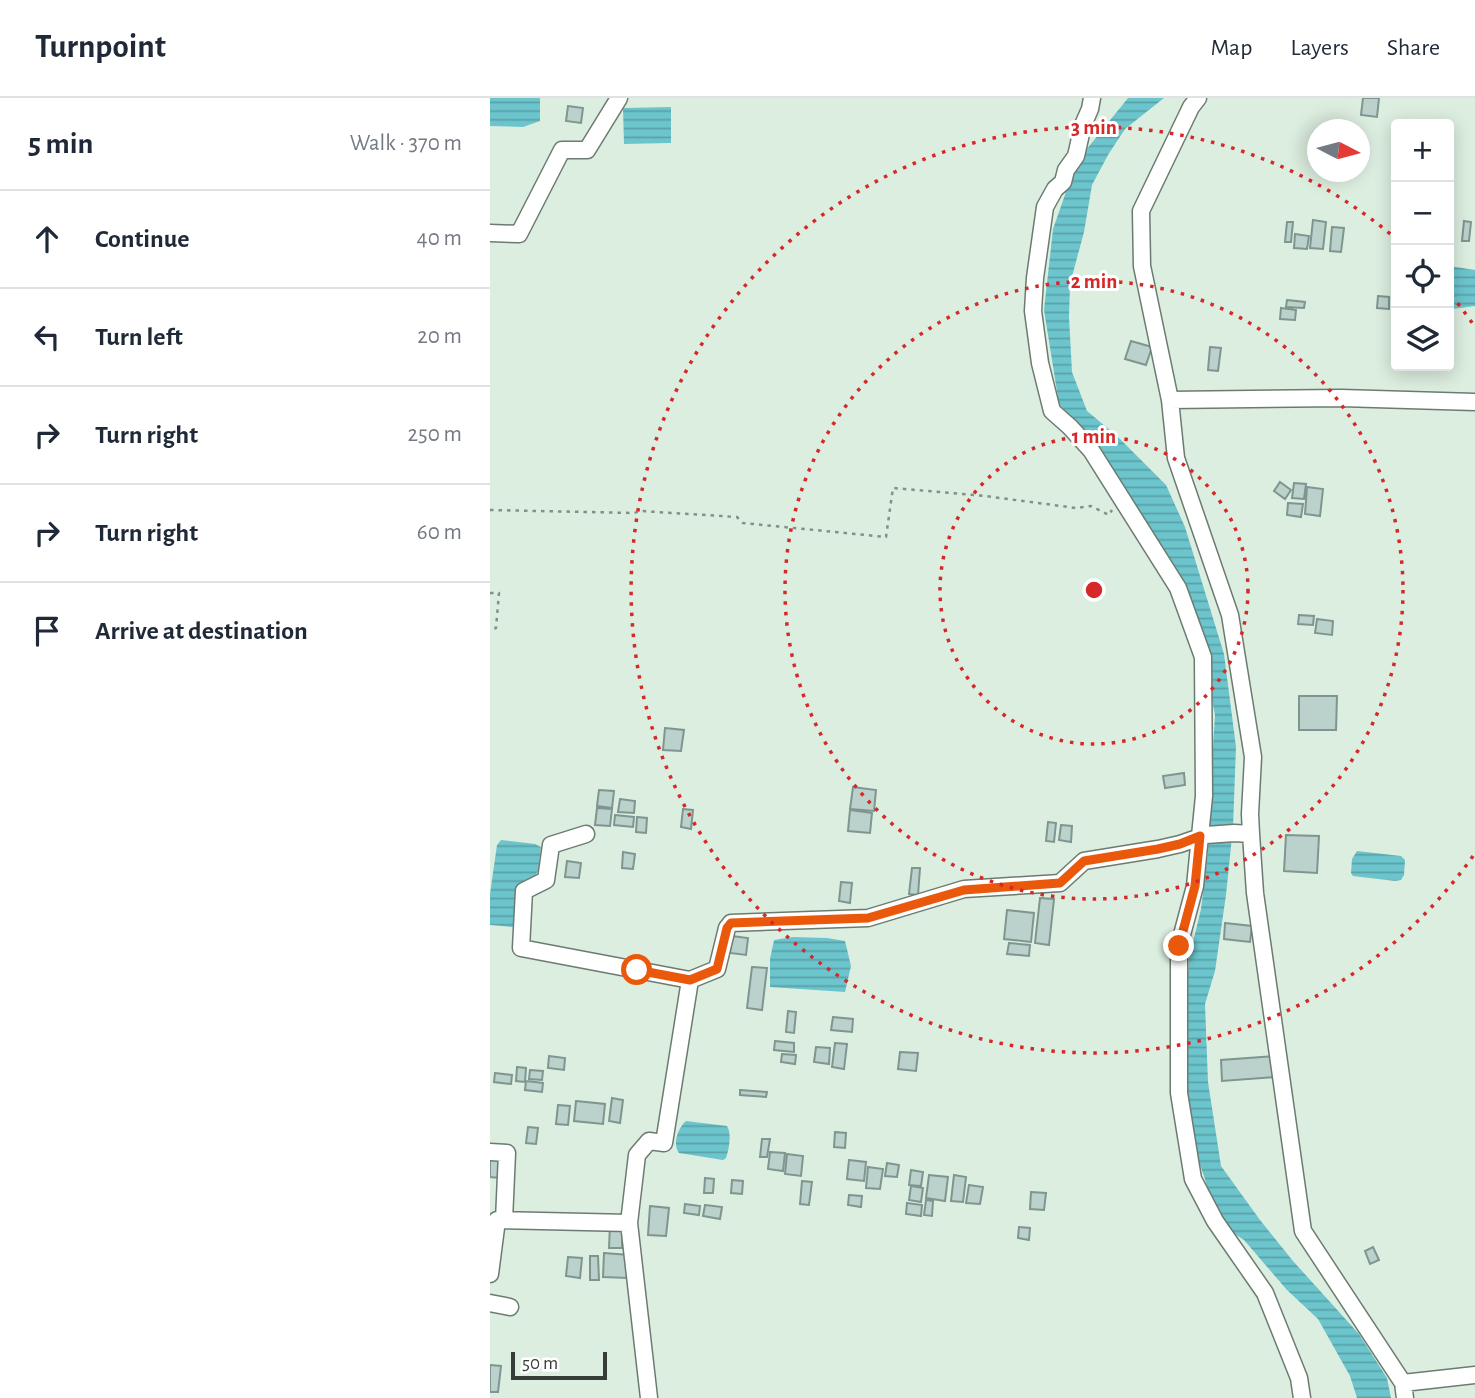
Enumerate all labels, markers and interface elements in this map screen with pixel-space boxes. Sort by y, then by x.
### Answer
text: Turnpoint [35,31,166,64]
text: Map [1210,36,1252,60]
text: Layers [1290,36,1349,60]
text: Share [1387,36,1440,60]
text: 3 min [1071,117,1117,138]
north arrow [1307,119,1370,182]
map controls [1391,119,1454,371]
button: + [1391,119,1454,182]
text: 5 min [28,129,93,159]
text: Walk · 370 m [350,132,462,155]
button: − [1391,182,1454,245]
icon: ahead [28,220,66,258]
text: Continue [95,226,190,252]
text: 40 m [417,227,462,250]
button: locate [1391,245,1454,308]
text: 2 min [1071,271,1117,292]
button: layers [1391,308,1454,371]
icon: left [28,318,66,356]
text: Turn left [95,324,183,350]
text: 20 m [417,325,462,348]
icon: right [28,416,66,454]
text: Turn right [95,422,198,448]
text: 250 m [408,423,462,446]
text: 1 min [1072,426,1116,447]
icon: right [28,514,66,552]
text: Turn right [95,520,198,546]
text: 60 m [417,521,462,544]
centre of rings [1082,578,1106,602]
icon: arrive [28,612,66,650]
text: Arrive at destination [95,618,308,644]
route end [1163,930,1194,961]
route start [621,954,652,985]
scale bar [511,1349,607,1381]
text: 50 m [522,1354,558,1373]

